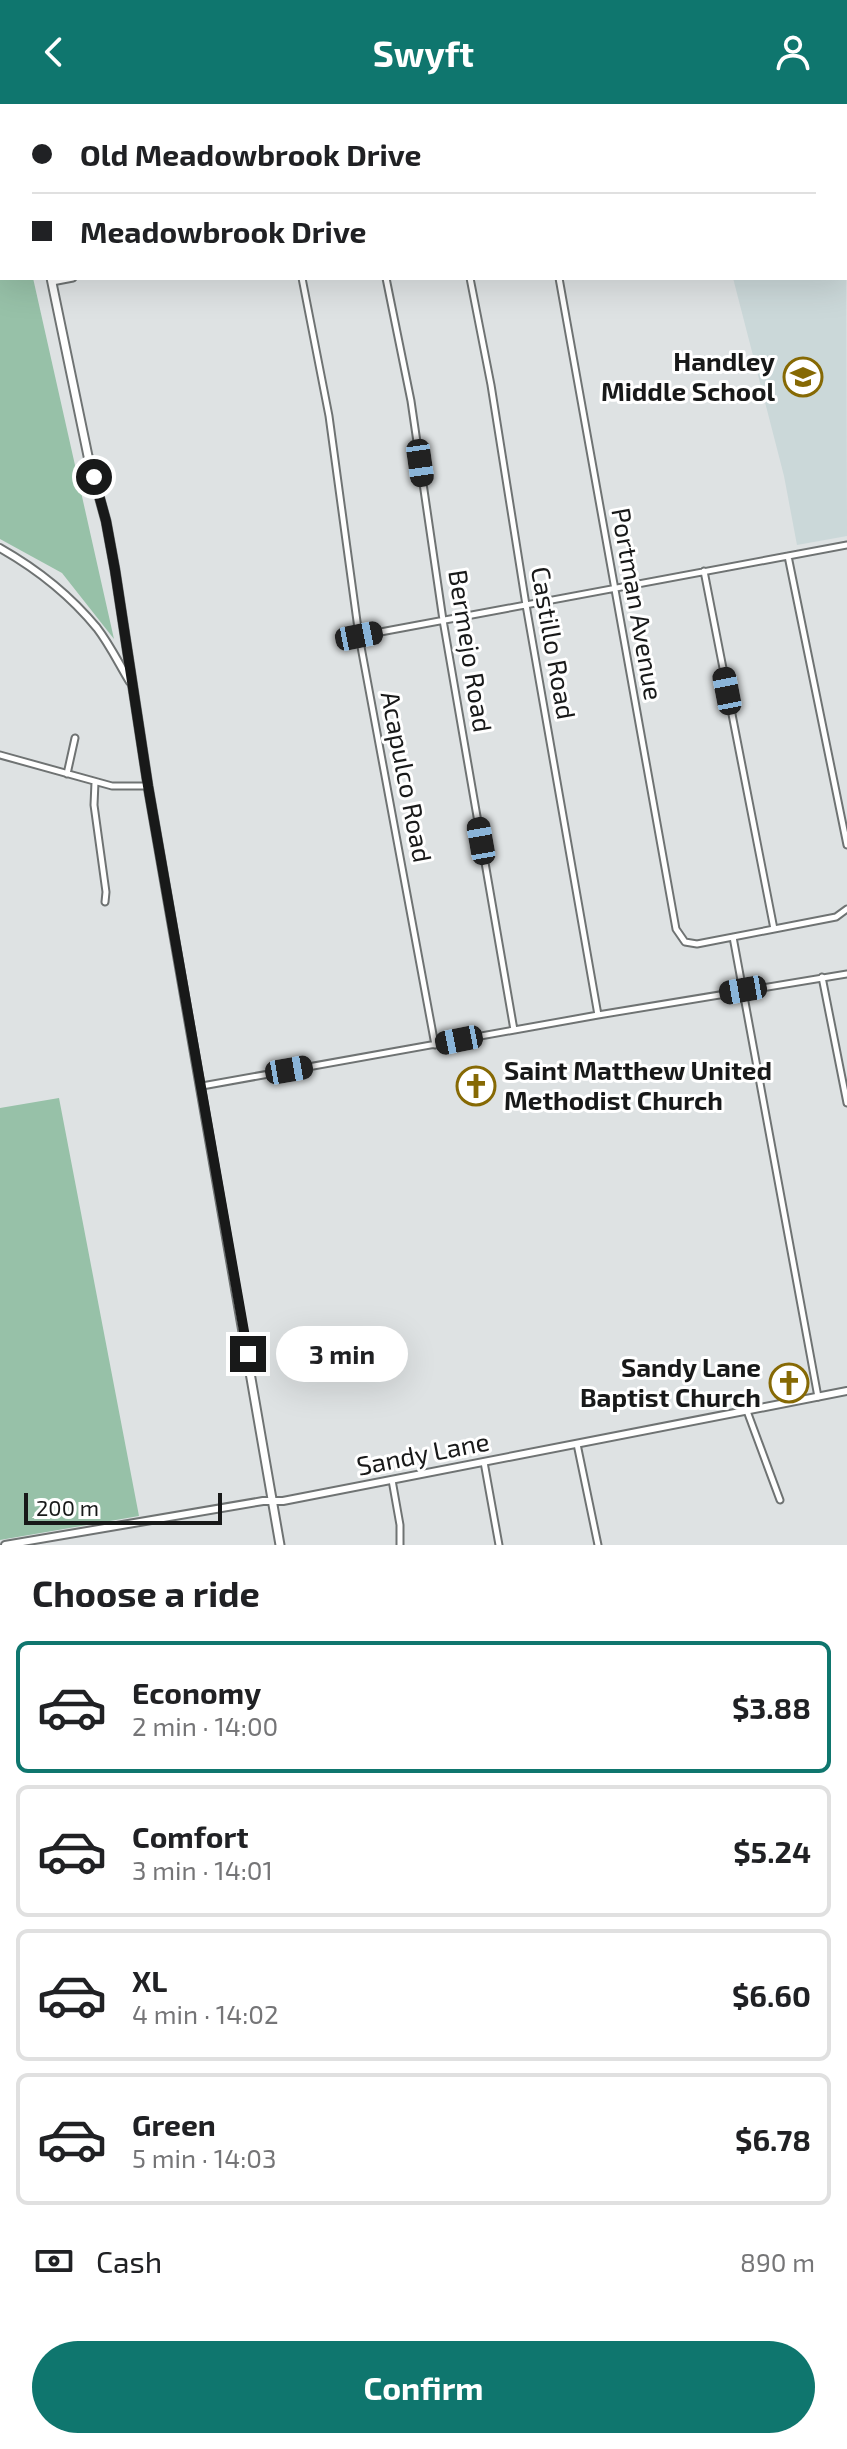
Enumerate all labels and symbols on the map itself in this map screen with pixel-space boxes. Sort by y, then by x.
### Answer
place label: Handley Middle School [601,345,775,406]
school or university icon: Handley Middle School [782,356,824,398]
car [405,438,435,488]
route start [76,459,112,495]
street label: Portman Avenue [606,505,671,702]
street label: Castillo Road [526,564,583,722]
street label: Bermejo Road [443,567,500,734]
car [333,620,385,652]
car [711,665,743,717]
street label: Acapulco Road [376,688,439,865]
car [465,815,497,867]
car [717,974,769,1006]
car [433,1024,485,1056]
car [263,1054,315,1086]
place label: Saint Matthew United Methodist Church [504,1054,772,1115]
church icon: Saint Matthew United Methodist Church [455,1065,497,1107]
callout: 3 min [276,1326,408,1382]
route end [230,1336,266,1372]
place label: Sandy Lane Baptist Church [580,1351,761,1412]
church icon: Sandy Lane Baptist Church [768,1362,810,1404]
street label: Sandy Lane [354,1424,492,1481]
scale bar [24,1489,222,1525]

